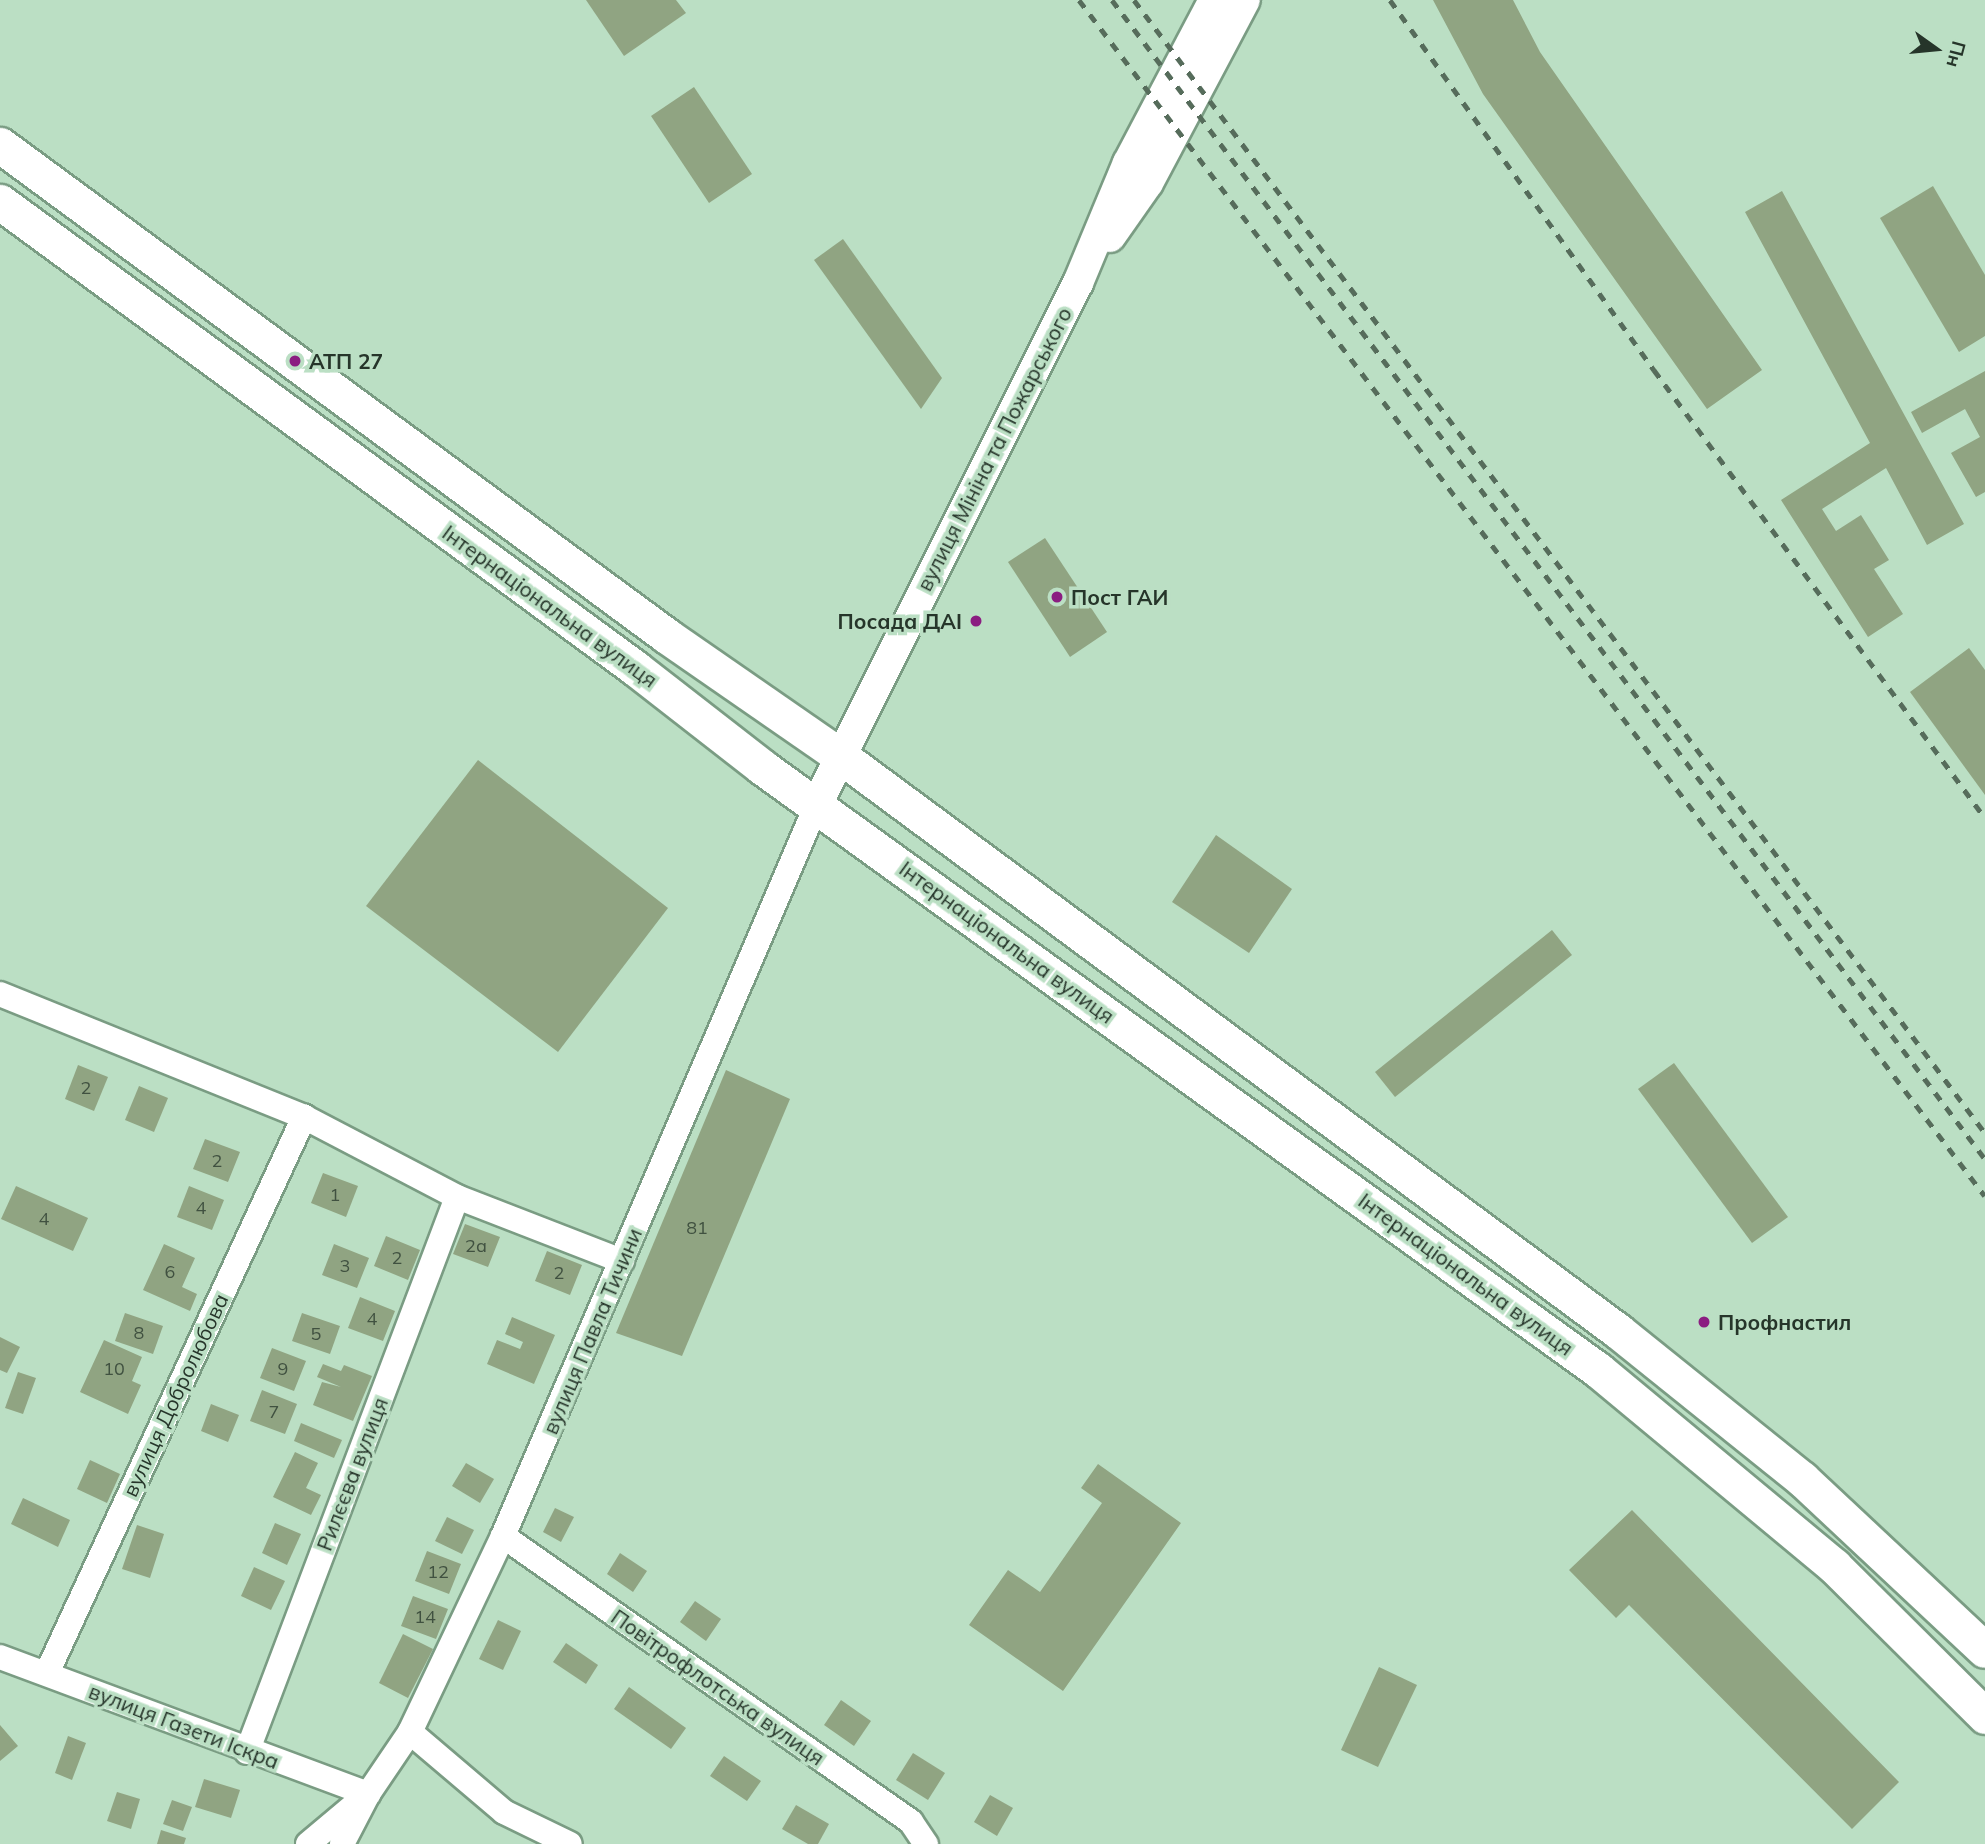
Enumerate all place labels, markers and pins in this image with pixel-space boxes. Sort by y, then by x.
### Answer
place label: АТП 27 [309,348,383,374]
marker: АТП 27 [287,353,303,369]
place label: Пост ГАИ [1071,584,1168,610]
marker: Пост ГАИ [1049,589,1065,605]
place label: Посада ДАІ [838,608,962,634]
marker: Посада ДАІ [968,613,984,629]
place label: Профнастил [1718,1309,1851,1335]
marker: Профнастил [1696,1314,1712,1330]

